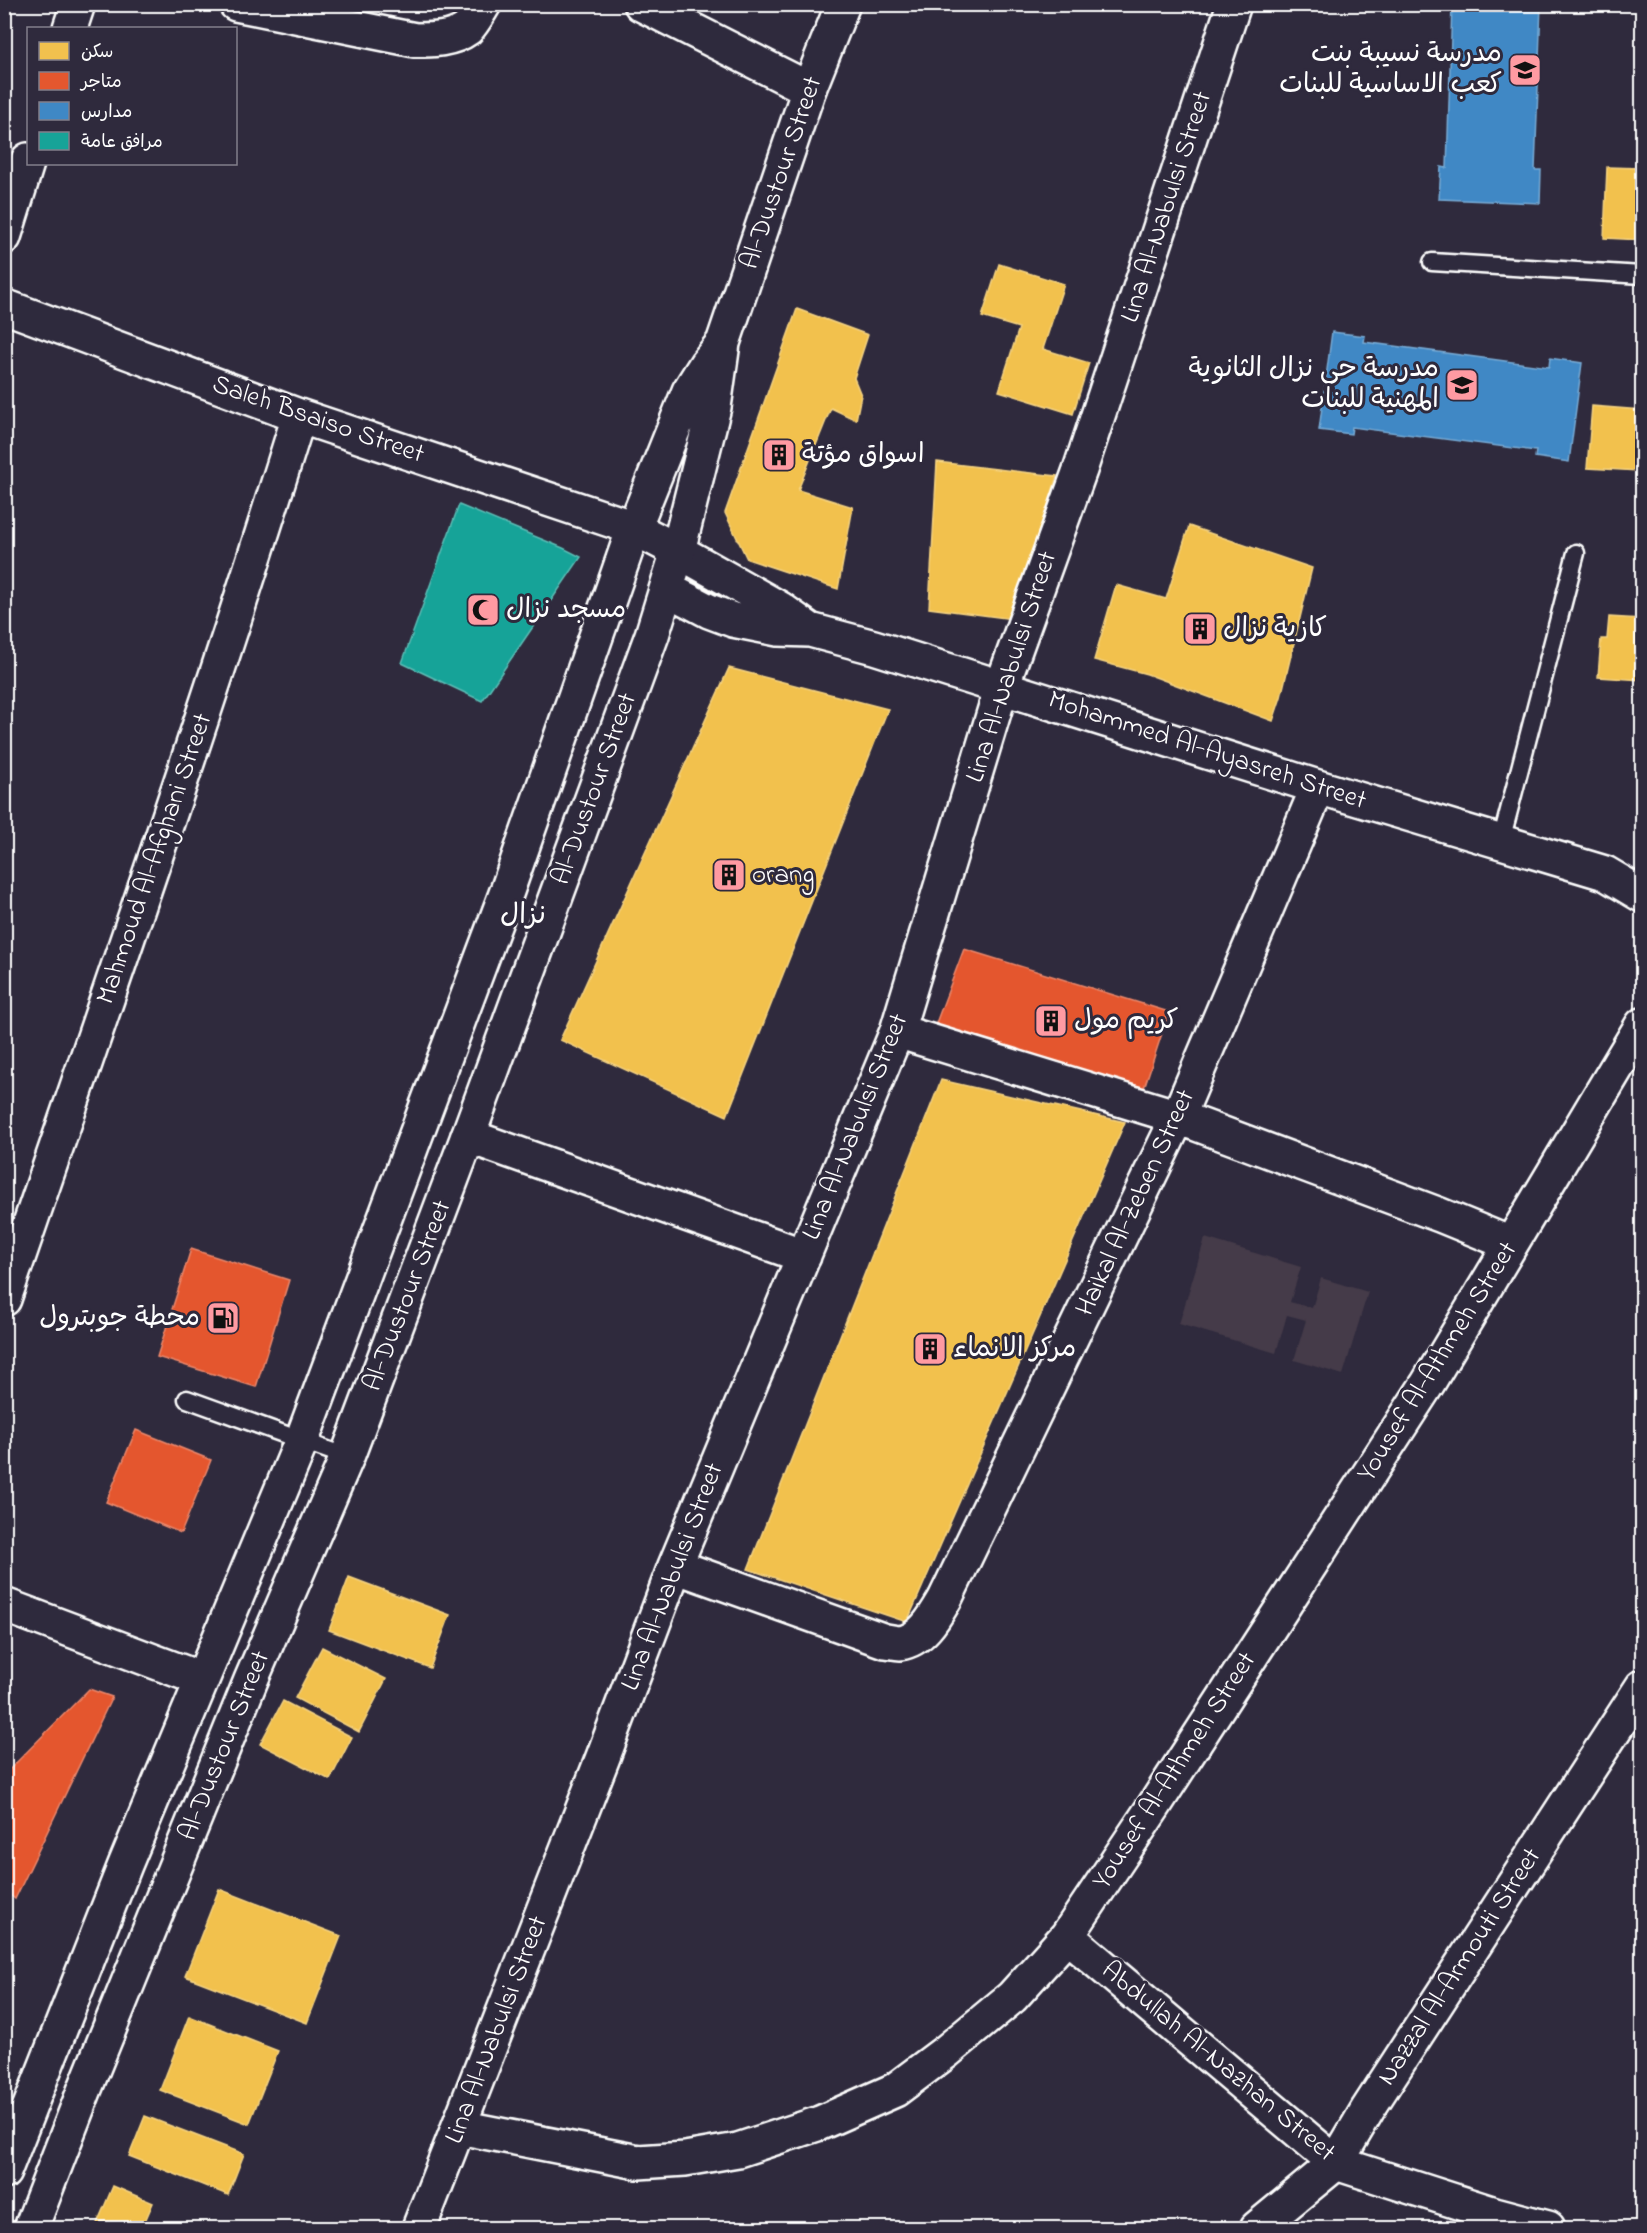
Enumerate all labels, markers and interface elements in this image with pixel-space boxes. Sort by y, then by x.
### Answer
legend [27,27,237,165]
place label: مدرسة نسيبة بنت كعب الاساسية للبنات [1279,35,1502,105]
text: سكن [81,40,113,66]
school or university icon: مدرسة نسيبة بنت كعب الاساسية للبنات [1507,52,1543,88]
text: متاجر [79,70,122,96]
street label: Al-Dustour Street [731,71,833,275]
street label: Lina Al-Nabulsi Street [1111,86,1223,328]
text: مدارس [81,100,132,126]
text: مرافق عامة [81,130,163,156]
place label: مدرسة حي نزال الثانوية المهنية للبنات [1189,350,1439,420]
street label: Saleh Bsaiso Street [207,365,429,475]
school or university icon: مدرسة حي نزال الثانوية المهنية للبنات [1444,367,1480,403]
place label: اسواق مؤتة [802,436,924,475]
building icon: اسواق مؤتة [761,437,797,473]
street label: Lina Al-Nabulsi Street [956,546,1068,788]
place label: مسجد نزال [506,591,626,630]
mosque icon: مسجد نزال [465,592,501,628]
place label: كازية نزال [1223,610,1327,649]
building icon: كازية نزال [1182,611,1218,647]
street label: Mohammed Al-Ayasreh Street [1043,681,1371,821]
street label: Al-Dustour Street [542,687,648,891]
street label: Mahmoud Al-Afghani Street [87,708,223,1010]
place label: orang [752,856,814,895]
building icon: orang [711,857,747,893]
district label: نزال [500,896,546,937]
place label: كريم مول [1074,1002,1179,1041]
building icon: كريم مول [1033,1003,1069,1039]
street label: Lina Al-Nabulsi Street [793,1008,919,1246]
street label: Haikal Al-Zeben Street [1066,1083,1206,1323]
street label: Al-Dustour Street [354,1195,462,1397]
street label: Yousef Al-Athmeh Street [1348,1234,1528,1490]
place label: محطة جوبترول [39,1299,200,1338]
fuel station icon: محطة جوبترول [205,1300,241,1336]
place label: مركز الانماء [953,1330,1076,1369]
building icon: مركز الانماء [912,1331,948,1367]
street label: Lina Al-Nabulsi Street [612,1457,734,1697]
street label: Yousef Al-Athmeh Street [1083,1644,1267,1898]
street label: Al-Dustour Street [169,1645,281,1847]
street label: Nazzal Al-Armouti Street [1368,1840,1552,2094]
street label: Lina Al-Nabulsi Street [436,1910,558,2150]
street label: Abdullah Al-Nazhan Street [1092,1952,1344,2172]

